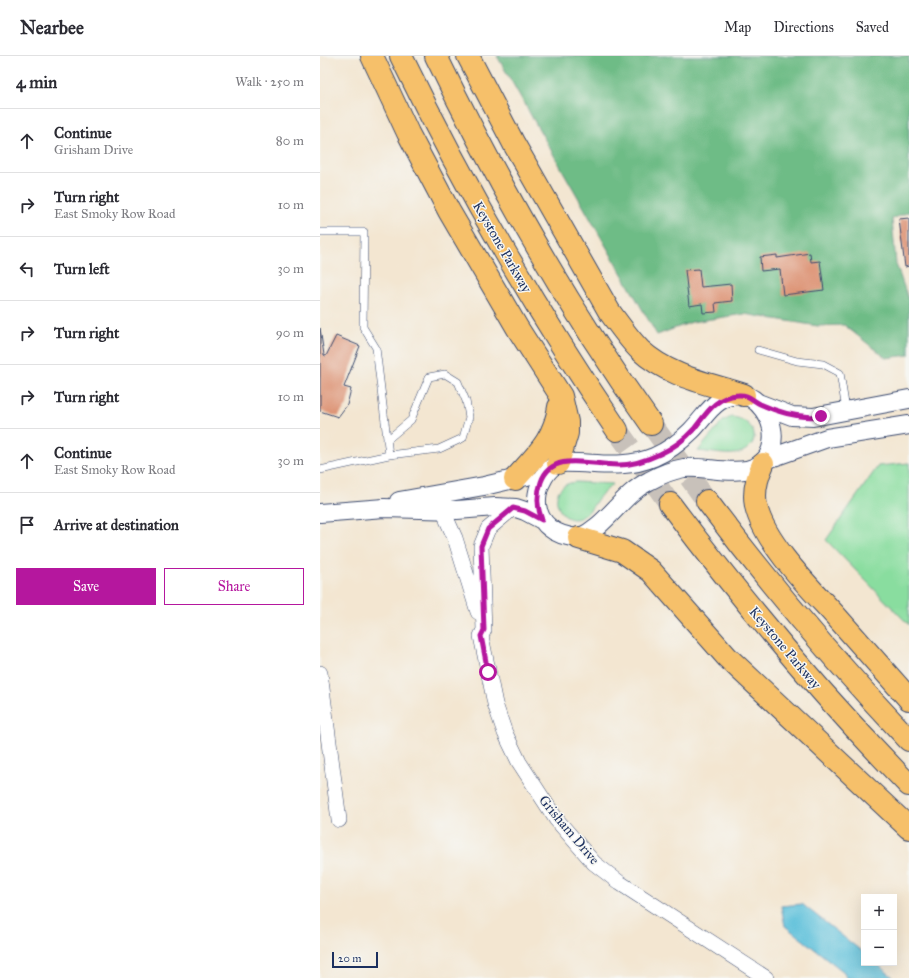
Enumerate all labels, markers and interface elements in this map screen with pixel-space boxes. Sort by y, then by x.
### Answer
text: Nearbee [20,16,84,39]
text: Map [724,19,751,36]
text: Directions [773,19,834,36]
text: Saved [856,19,889,36]
text: 4 min [16,72,57,93]
text: Walk · 250 m [235,74,304,90]
text: Continue [54,124,112,142]
icon: ahead [16,130,38,152]
text: 80 m [276,133,304,149]
text: Grisham Drive [54,142,133,158]
text: Turn right [54,188,119,206]
icon: right [16,194,38,216]
text: 10 m [278,197,304,213]
street label: Keystone Parkway [469,198,535,296]
text: East Smoky Row Road [54,206,175,222]
icon: left [16,258,38,280]
text: Turn left [54,260,110,278]
text: 30 m [278,261,304,277]
icon: right [16,322,38,344]
text: Turn right [54,324,119,342]
text: 90 m [276,325,304,341]
icon: right [16,386,38,408]
text: Turn right [54,388,119,406]
text: 10 m [278,389,304,405]
route end [812,407,830,425]
text: Continue [54,444,112,462]
icon: ahead [16,450,38,472]
text: 30 m [278,453,304,469]
text: East Smoky Row Road [54,462,175,478]
icon: arrive [16,514,38,536]
text: Arrive at destination [54,516,179,534]
button: Save [16,568,156,605]
button: Share [164,568,304,605]
street label: Keystone Parkway [746,603,825,693]
route start [479,663,497,681]
street label: Grisham Drive [535,792,603,868]
map controls [861,894,897,966]
button: + [861,894,897,930]
button: − [861,930,897,966]
scale bar [332,950,378,969]
text: 20 m [338,952,361,965]

